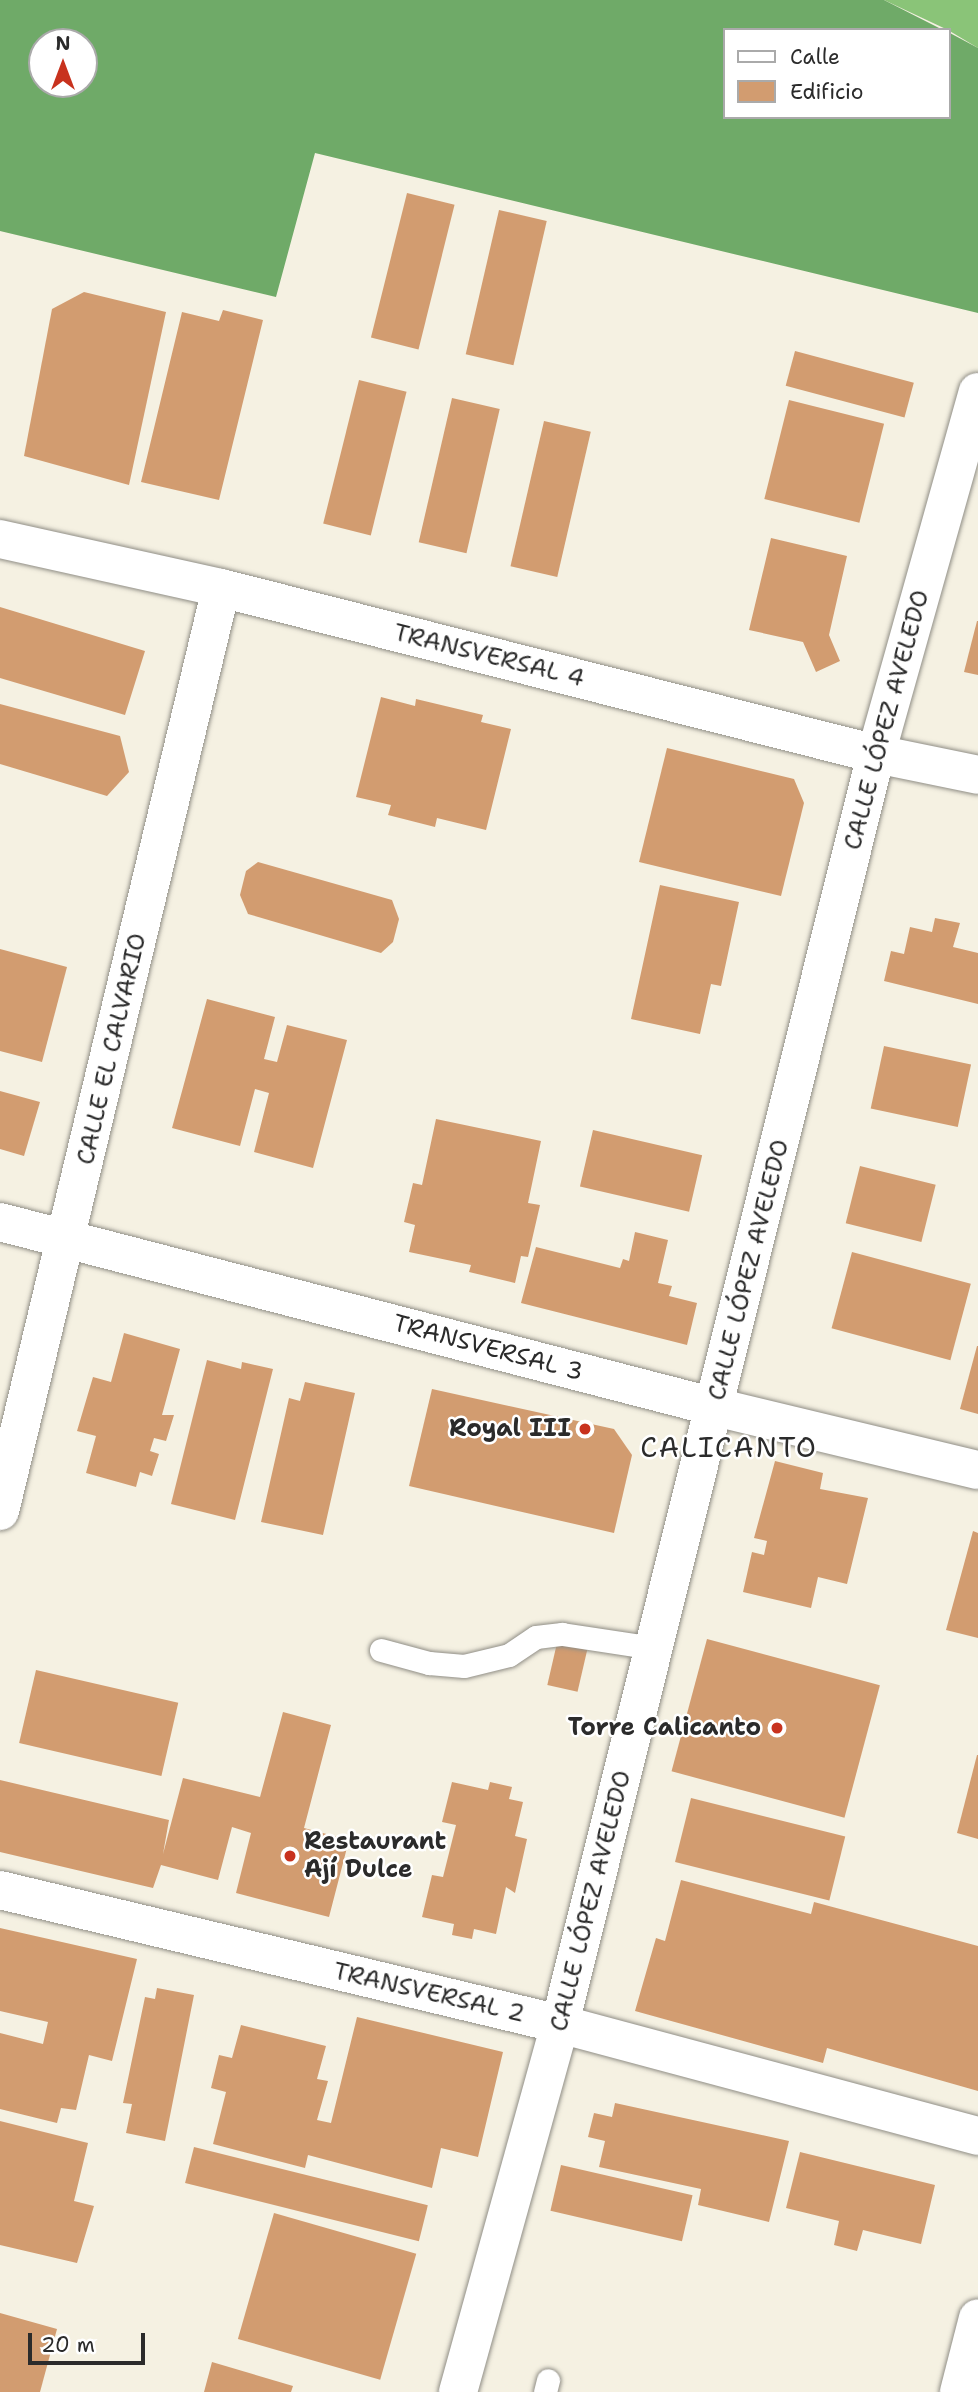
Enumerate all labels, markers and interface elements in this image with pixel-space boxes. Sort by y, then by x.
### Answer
north arrow [28,28,98,98]
legend [722,28,950,119]
text: N [55,31,71,56]
text: Calle [790,43,840,71]
text: Edificio [790,78,863,106]
street label: CALLE LÓPEZ AVELEDO [838,587,936,853]
street label: TRANSVERSAL 4 [391,618,587,694]
street label: CALLE EL CALVARIO [71,930,153,1168]
street label: CALLE LÓPEZ AVELEDO [703,1137,795,1403]
street label: TRANSVERSAL 3 [390,1309,586,1387]
place label: Royal III [449,1415,571,1443]
marker: Royal III [577,1421,593,1437]
district label: CALICANTO [641,1430,817,1464]
place label: Torre Calicanto [568,1714,761,1742]
marker: Torre Calicanto [767,1718,787,1738]
street label: CALLE LÓPEZ AVELEDO [545,1768,637,2034]
place label: Restaurant Ají Dulce [304,1828,446,1884]
marker: Restaurant Ají Dulce [282,1848,298,1864]
street label: TRANSVERSAL 2 [331,1957,527,2029]
scale bar [32,2318,149,2362]
text: 20 m [41,2331,95,2359]

